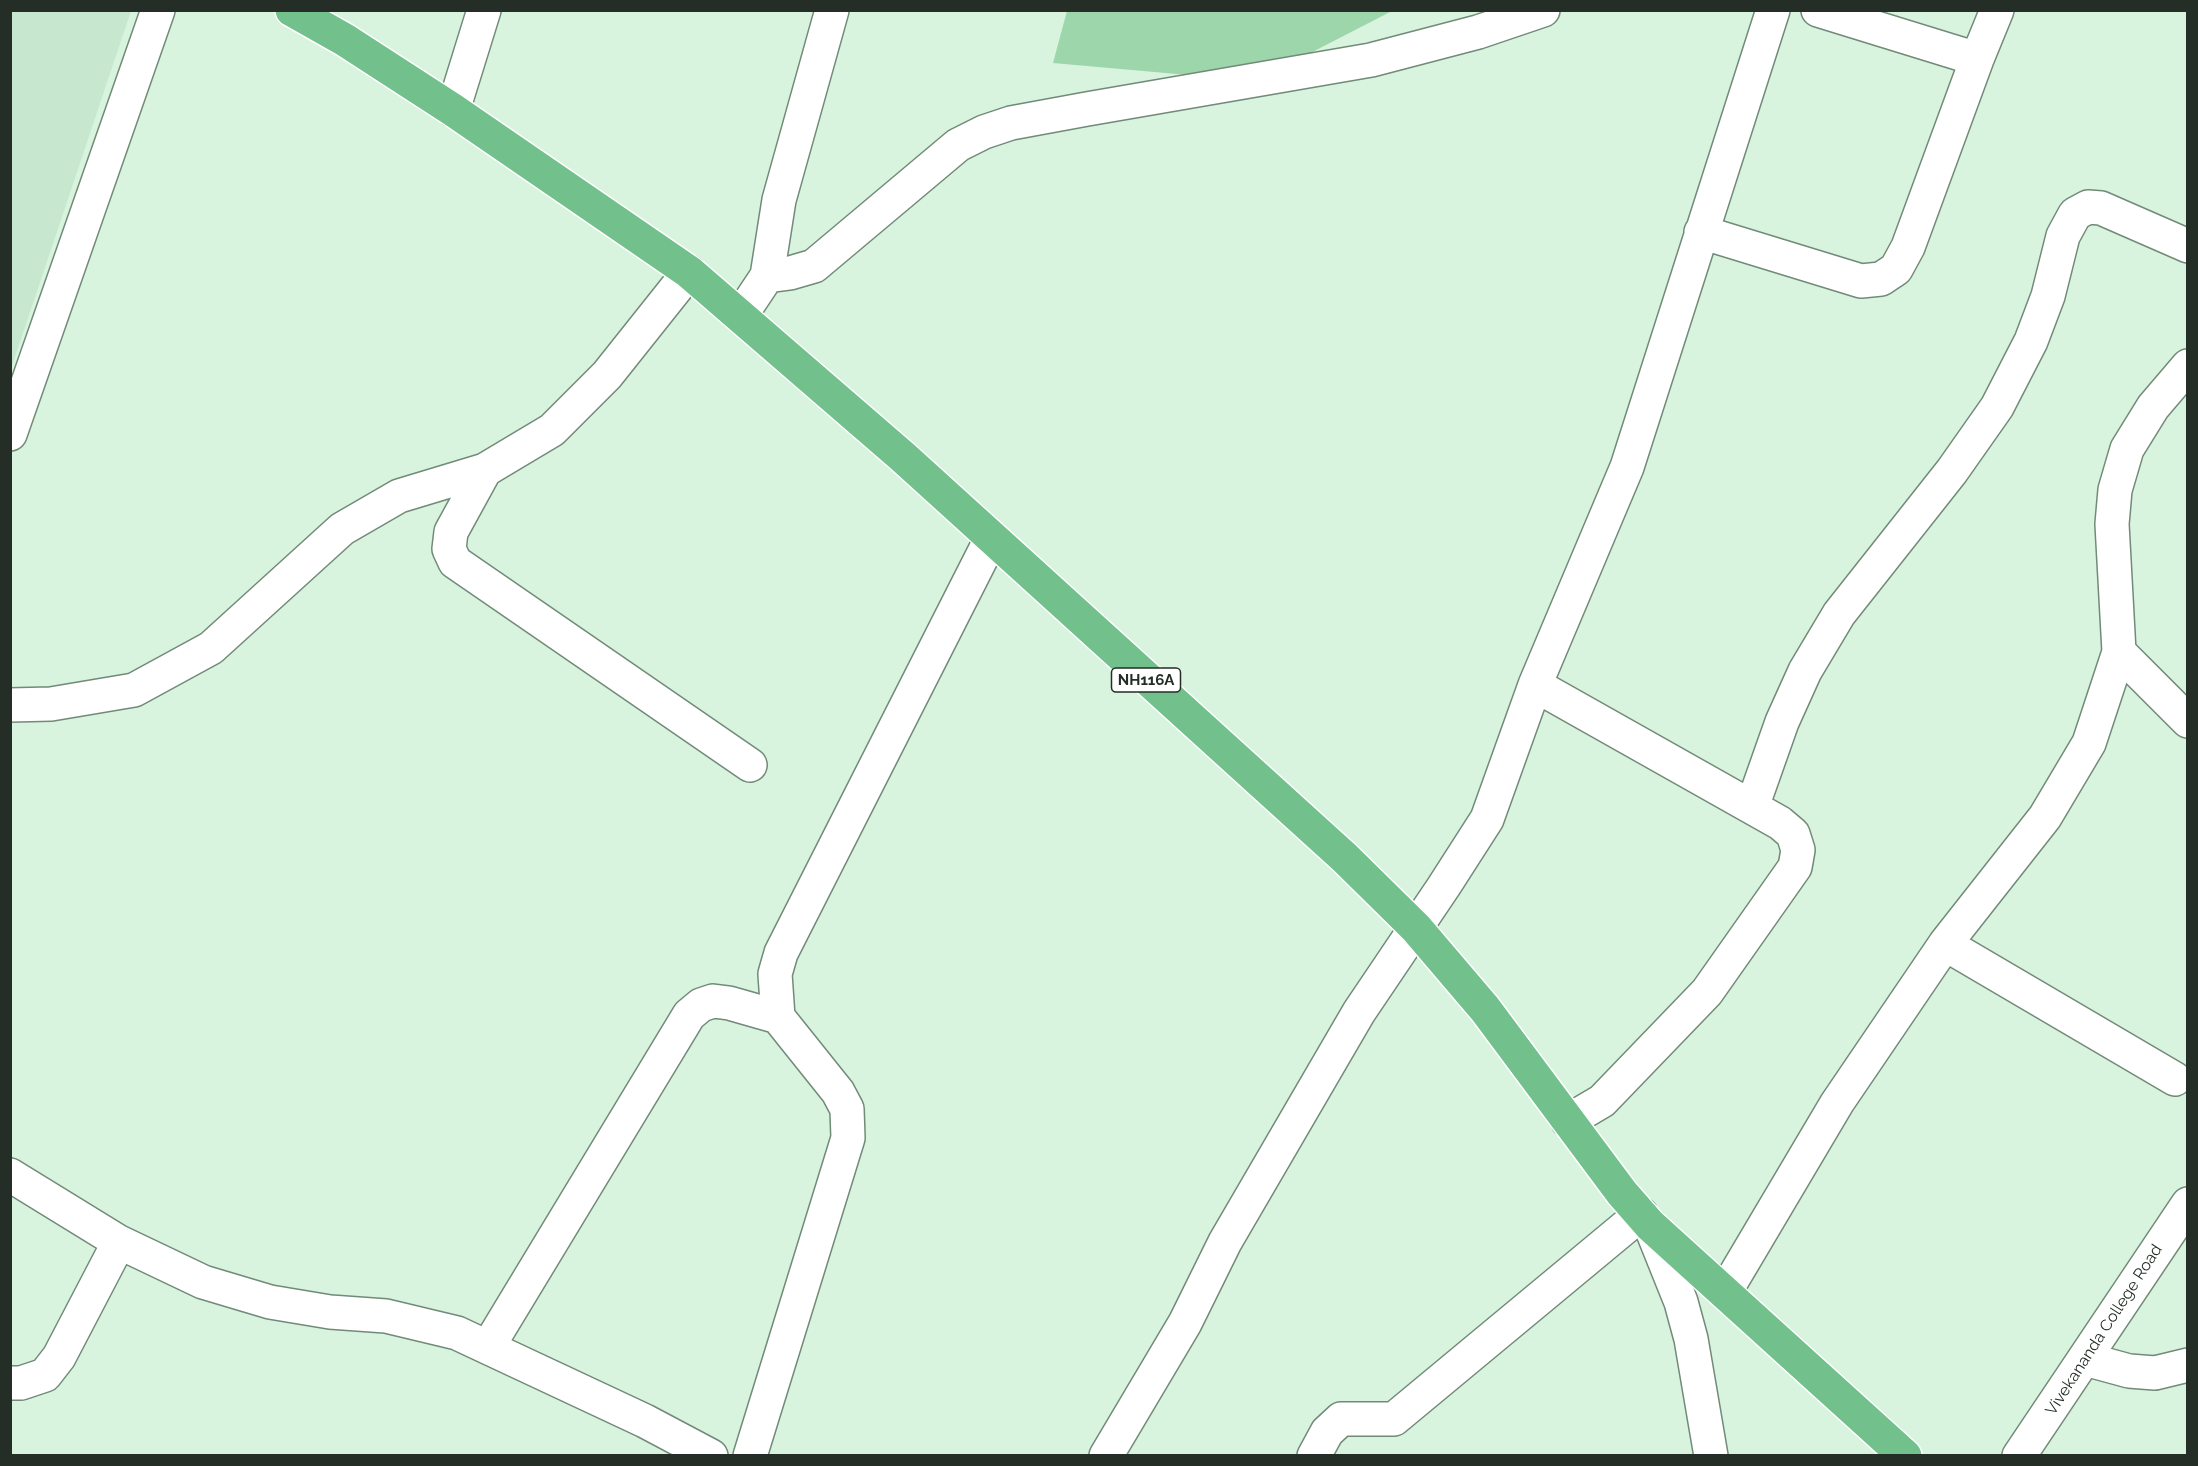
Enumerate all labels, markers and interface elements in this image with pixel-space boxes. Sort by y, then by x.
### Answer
road number: NH116A [1112,668,1180,692]
street label: Vivekananda College Road [2042,1241,2166,1419]

